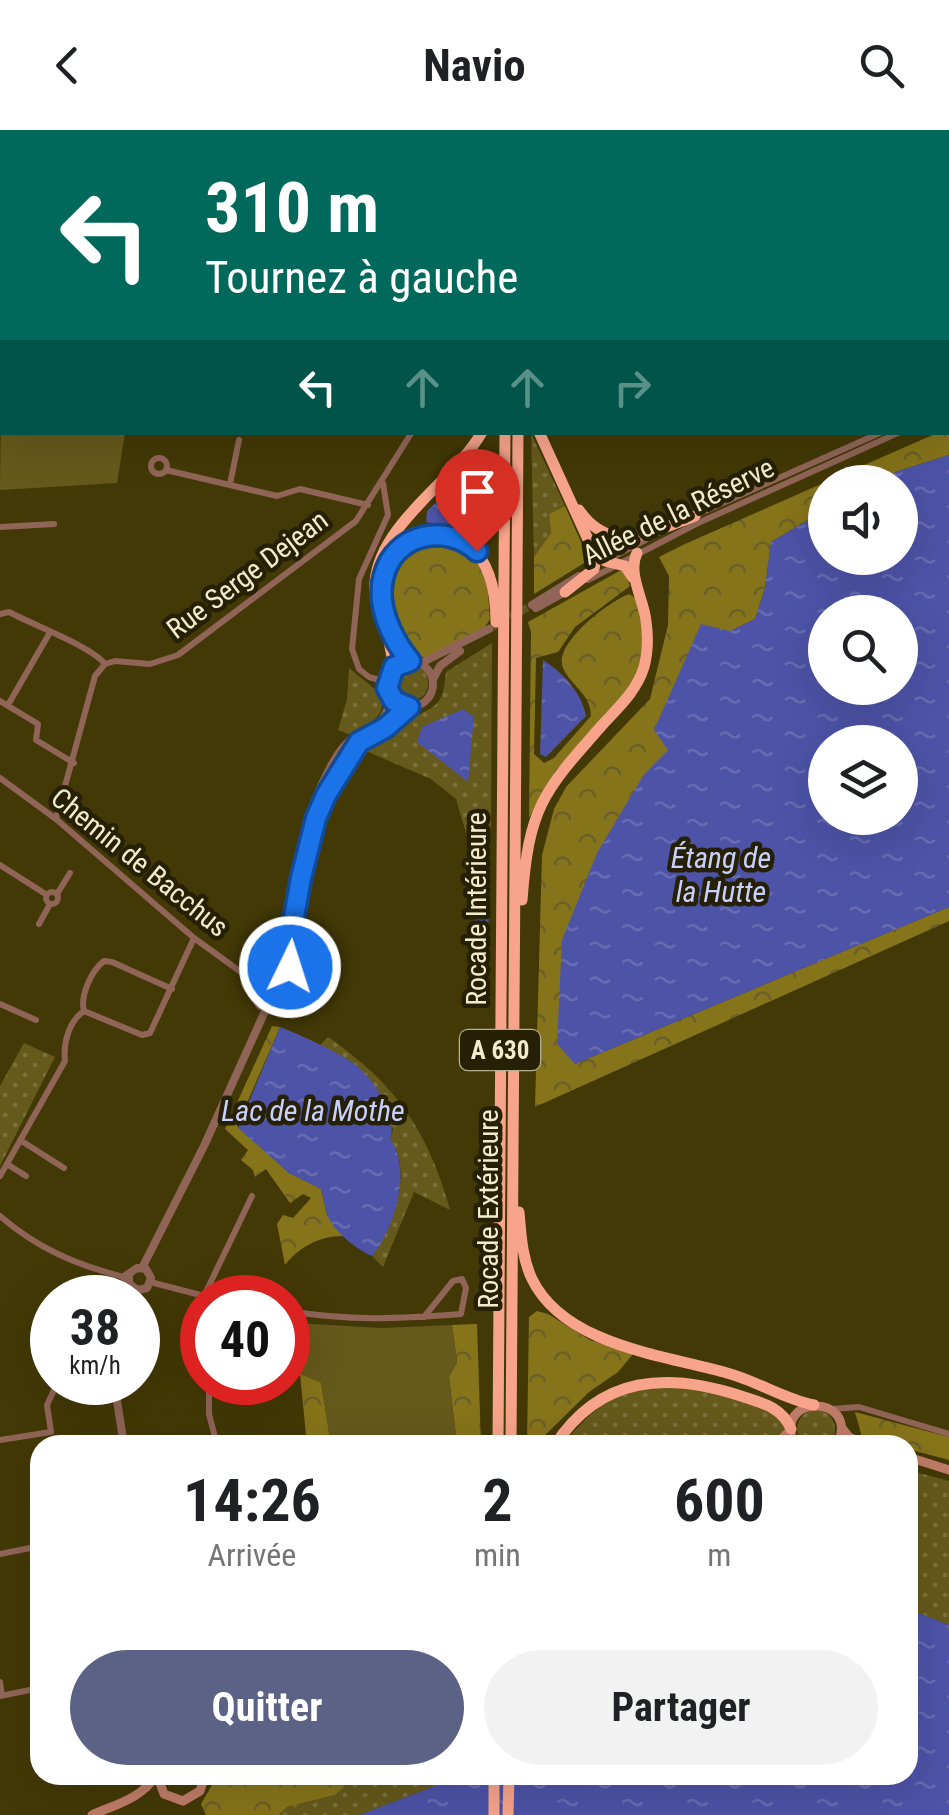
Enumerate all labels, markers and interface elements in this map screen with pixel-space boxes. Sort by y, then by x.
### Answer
icon: back [40,38,95,93]
icon: search [854,38,909,93]
text: Navio [423,39,526,92]
text: 310 m [205,167,379,249]
icon: left [40,170,170,300]
text: Tournez à gauche [205,251,518,304]
icon: left [290,360,345,415]
icon: ahead [395,360,450,415]
icon: ahead [500,360,555,415]
icon: right [605,360,660,415]
pin [435,449,520,552]
street label: Allée de la Réserve [577,451,779,572]
icon: arrive [450,464,505,519]
map controls [808,465,918,835]
button: sound [808,465,918,575]
street label: Rue Serge Dejean [160,503,334,646]
button: search [808,595,918,705]
button: layers [808,725,918,835]
street label: Chemin de Bacchus [45,781,235,944]
street label: Rocade Intérieure [460,812,493,1006]
water label: Étang de la Hutte [671,840,771,909]
position arrow [238,915,342,1019]
road number: A 630 [460,1030,540,1070]
water label: Lac de la Mothe [221,1093,405,1128]
street label: Rocade Extérieure [472,1109,505,1309]
speed limit sign: 40 [180,1275,310,1405]
text: 38 [70,1299,120,1357]
text: km/h [69,1351,121,1380]
text: 14:26 [183,1465,321,1536]
text: 2 [482,1465,513,1536]
text: 600 [674,1465,765,1536]
text: Arrivée [208,1536,296,1574]
text: min [474,1536,521,1574]
text: m [707,1536,731,1574]
button: Quitter [70,1650,464,1765]
button: Partager [484,1650,878,1765]

